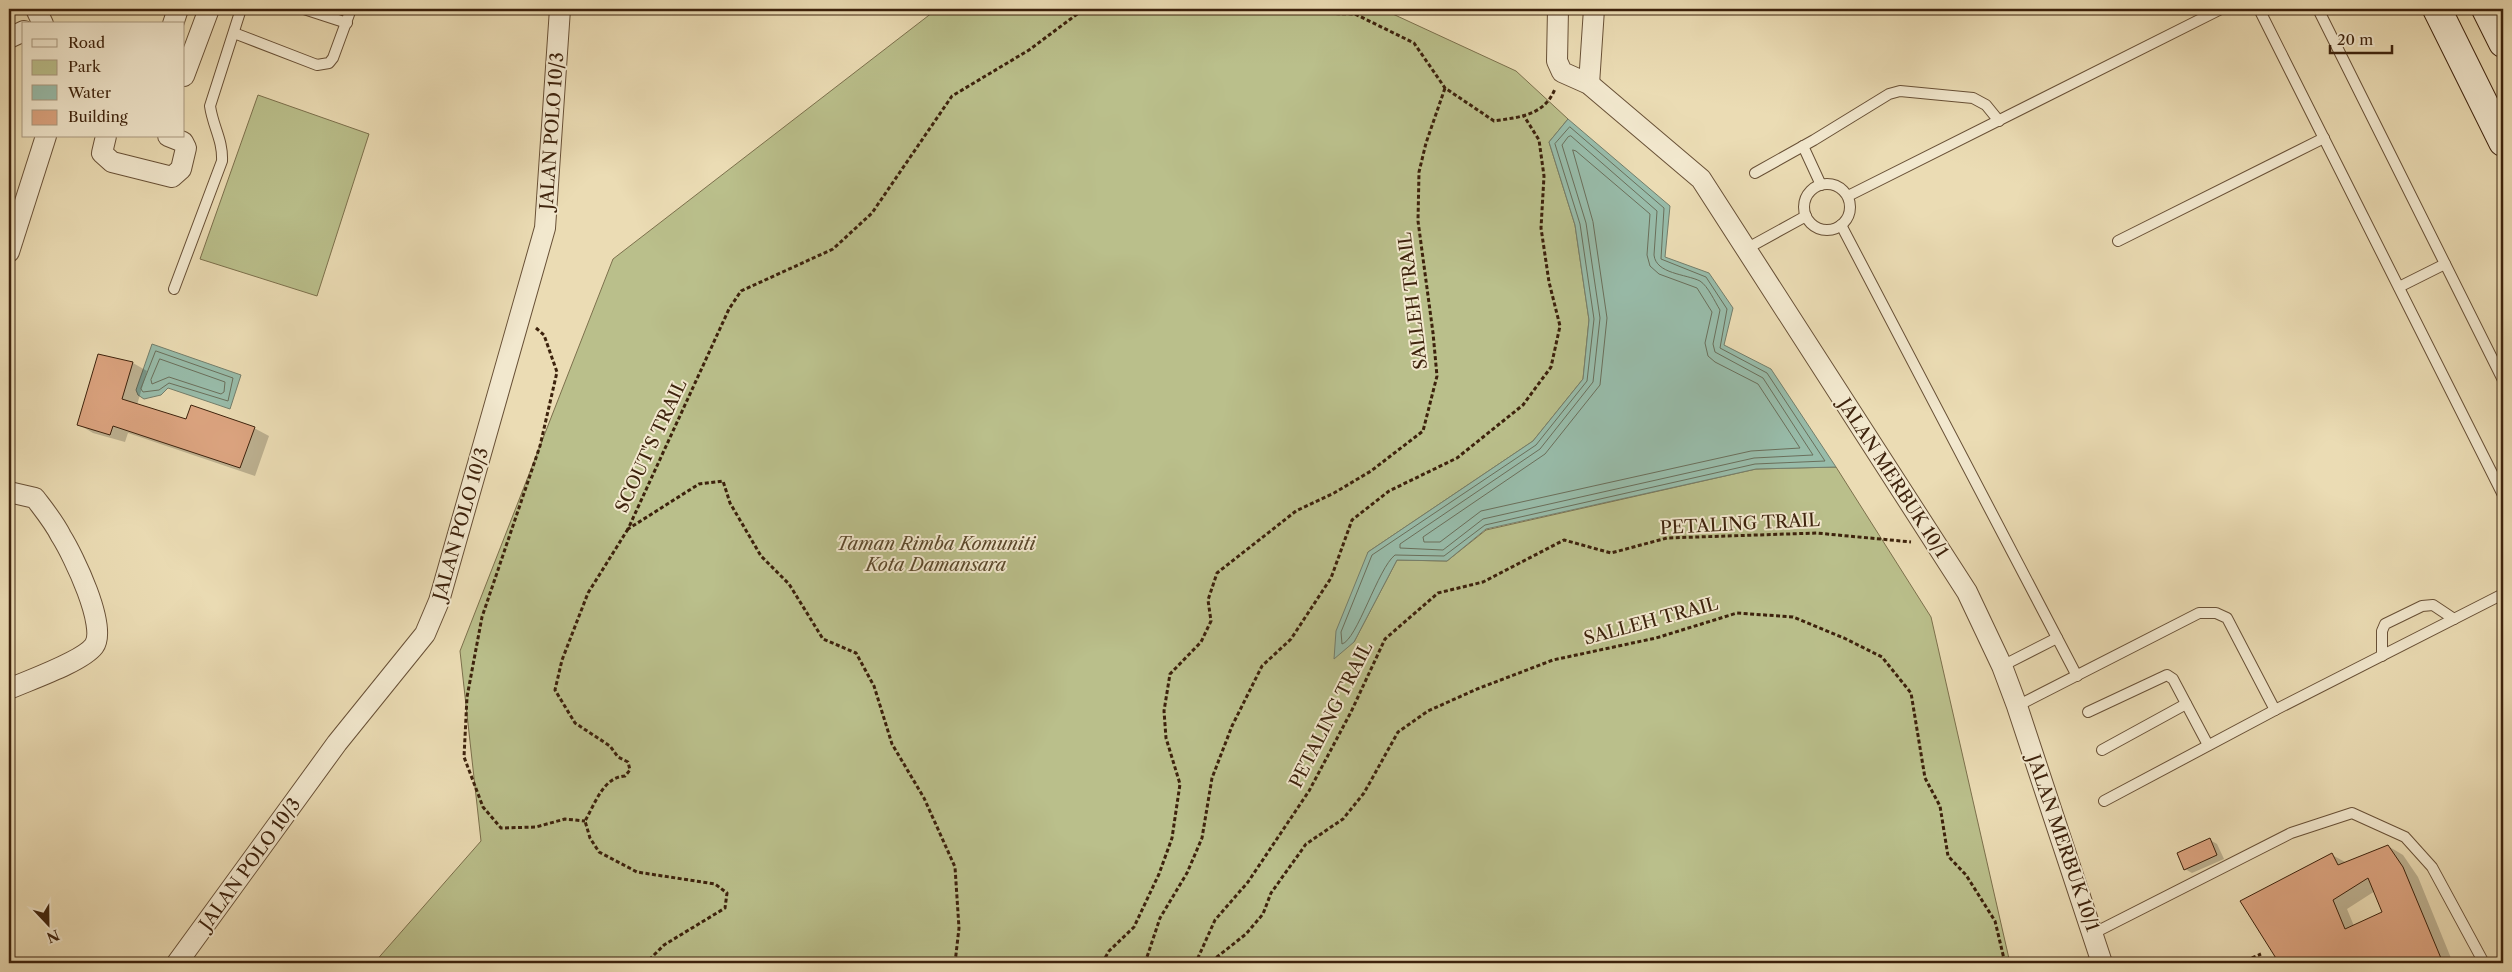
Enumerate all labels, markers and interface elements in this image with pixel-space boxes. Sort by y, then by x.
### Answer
legend [22,22,185,138]
scale bar [2330,22,2392,54]
text: 20 m [2337,30,2373,49]
text: Road [68,33,105,52]
street label: JALAN POLO 10/3 [535,52,568,213]
text: Park [68,57,102,76]
text: Water [67,83,112,102]
text: Building [68,107,128,126]
street label: SALLEH TRAIL [1394,231,1432,371]
street label: SCOUT'S TRAIL [611,376,692,516]
street label: JALAN MERBUK 10/1 [1832,392,1953,562]
street label: JALAN POLO 10/3 [428,445,493,606]
street label: PETALING TRAIL [1659,509,1821,539]
park label: Taman Rimba Komuniti Kota Damansara [837,533,1037,576]
street label: SALLEH TRAIL [1581,592,1721,649]
street label: PETALING TRAIL [1285,638,1377,791]
street label: JALAN MERBUK 10/1 [2021,749,2104,935]
street label: JALAN POLO 10/3 [193,794,305,937]
north arrow [22,900,72,950]
text: N [44,925,62,947]

